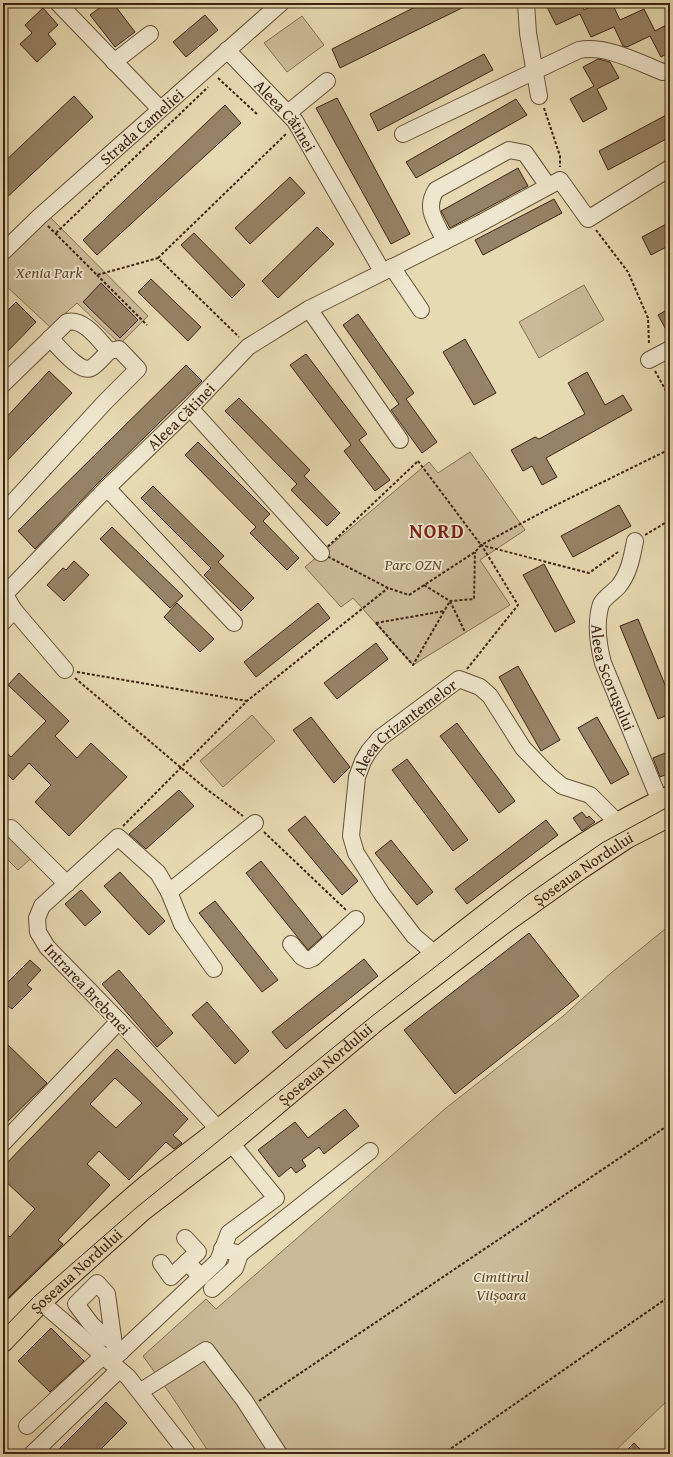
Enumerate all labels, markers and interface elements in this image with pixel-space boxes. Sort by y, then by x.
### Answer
street label: Aleea Cătinei [249,74,322,156]
street label: Strada Cameliei [94,82,189,170]
park label: Xenia Park [15,260,83,284]
street label: Aleea Cătinei [141,377,221,456]
district label: NORD [409,516,465,545]
park label: Parc OZN [383,552,443,576]
street label: Aleea Scorușului [586,624,642,735]
street label: Aleea Crizantemelor [347,672,462,779]
street label: Șoseaua Nordului [528,825,638,911]
street label: Intrarea Brebenei [39,938,137,1041]
street label: Șoseaua Nordului [272,1017,378,1111]
street label: Șoseaua Nordului [24,1222,128,1319]
park label: Cimitirul Viișoara [473,1264,529,1306]

